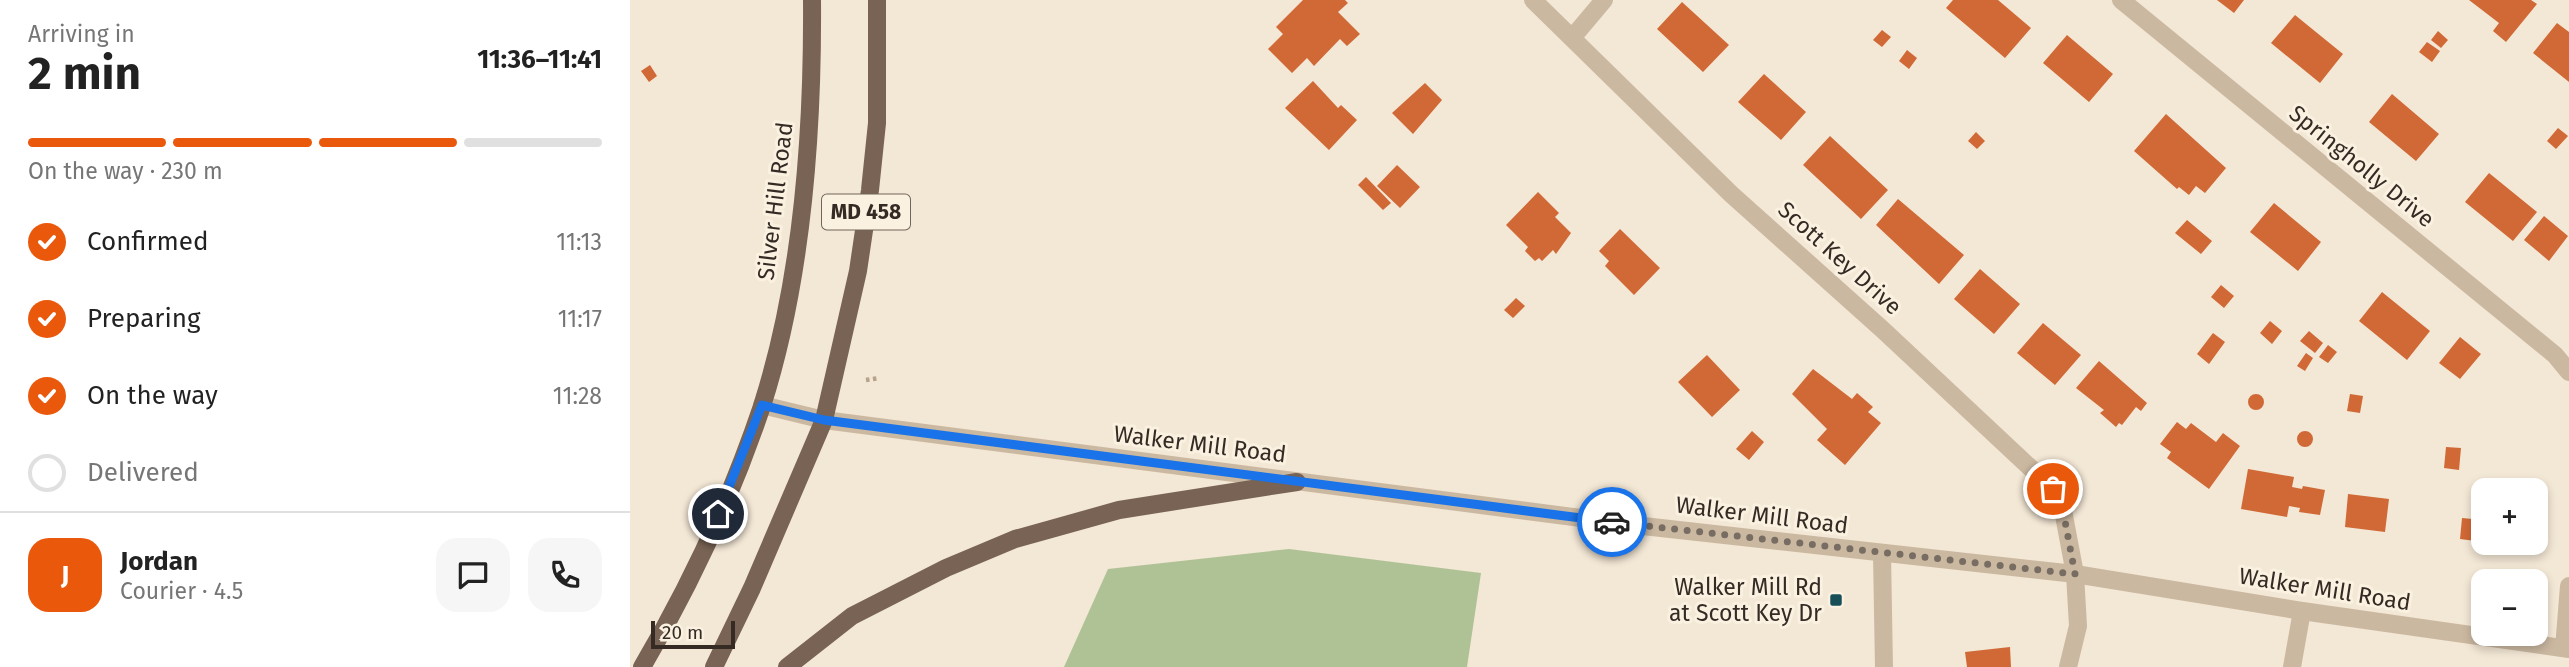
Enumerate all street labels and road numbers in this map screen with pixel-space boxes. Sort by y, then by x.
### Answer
street label: Springholly Drive [2284,99,2440,233]
street label: Silver Hill Road [751,120,799,282]
road number: MD 458 [822,194,910,230]
street label: Scott Key Drive [1773,195,1907,321]
street label: Walker Mill Road [1112,420,1288,468]
street label: Walker Mill Road [1674,491,1850,539]
street label: Walker Mill Road [2237,562,2413,616]

